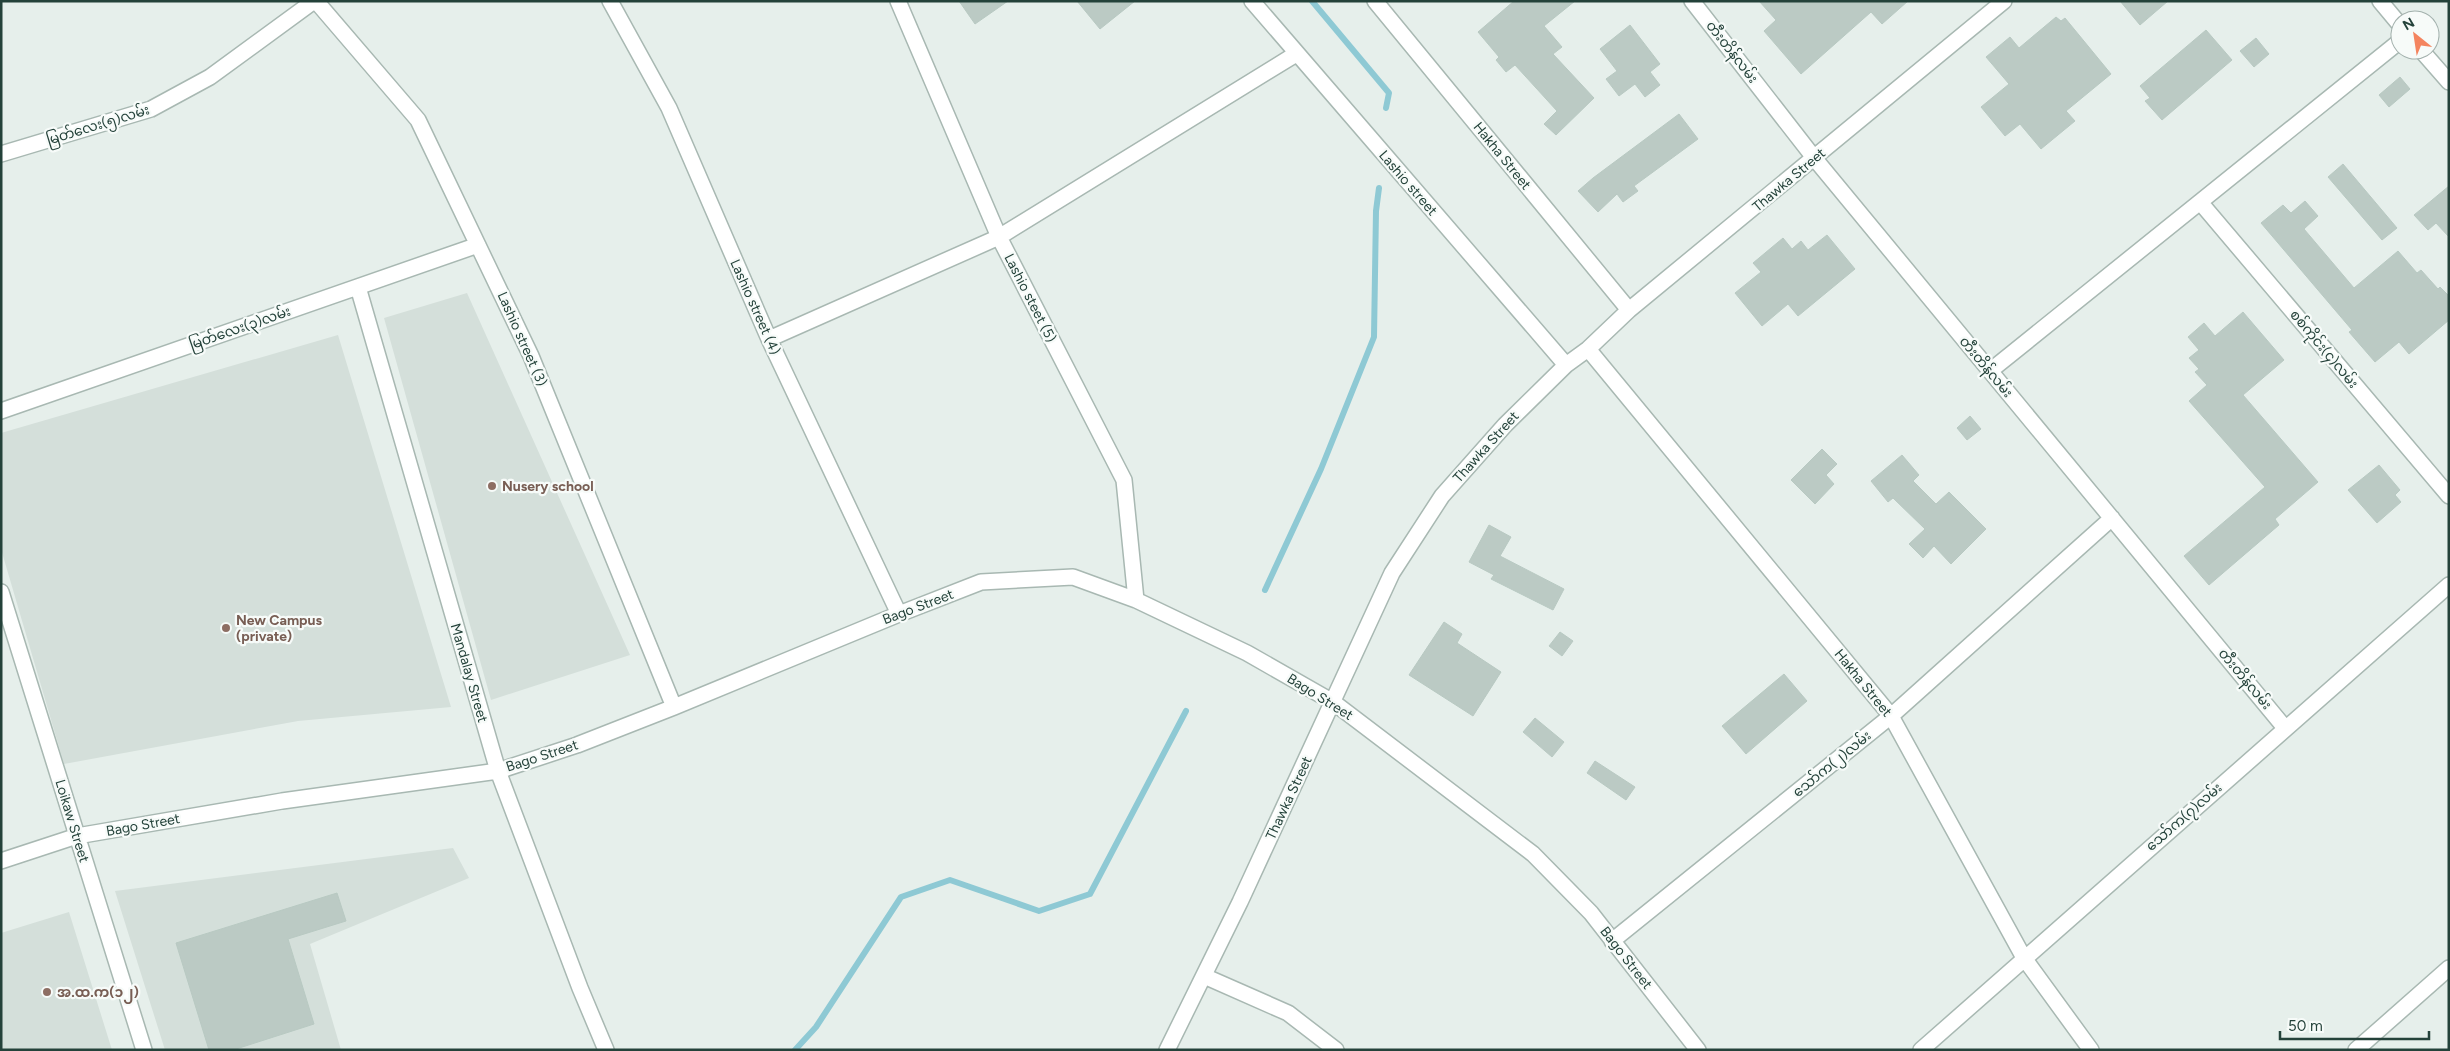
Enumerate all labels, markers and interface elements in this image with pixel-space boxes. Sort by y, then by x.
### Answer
north arrow [2390,10,2440,60]
text: N [2400,14,2418,34]
street label: တီးတိန်လမ်း [1700,16,1763,88]
street label: မြတ်လေး(၅)လမ်း [44,99,153,152]
street label: Hakha Street [1470,119,1534,193]
street label: Thawka Street [1749,145,1829,215]
street label: Lashio street [1375,147,1441,219]
street label: Lashio steet (5) [1000,251,1060,345]
street label: Lashio street (4) [726,257,784,357]
street label: Lashio street (3) [494,289,550,389]
street label: မြတ်လေး(၃)လမ်း [186,301,294,356]
street label: စစ်ကိုင်း(၄)လမ်း [2284,305,2363,394]
street label: တီးတိန်လမ်း [1953,332,2018,403]
street label: Thawka Street [1450,408,1522,486]
place label: Nusery school [502,478,594,495]
marker: Nusery school [486,480,498,492]
street label: Bago Street [880,586,956,628]
place label: New Campus (private) [236,612,322,645]
street label: Mandalay Street [447,621,491,725]
marker: New Campus (private) [220,622,232,634]
street label: တီးတိန်လမ်း [2212,644,2277,715]
street label: Hakha Street [1831,646,1895,720]
street label: Bago Street [1284,670,1356,724]
street label: သော်က(၂)လမ်း [1788,726,1877,803]
street label: Bago Street [504,736,580,776]
street label: Thawka Street [1262,754,1316,842]
street label: Loikaw Street [51,777,93,865]
street label: သော်က(၇)လမ်း [2141,778,2228,857]
street label: Bago Street [105,810,181,840]
street label: Bago Street [1596,923,1656,993]
place label: အ.ထ.က(၁၂) [57,984,139,1004]
marker: အ.ထ.က(၁၂) [41,986,53,998]
scale bar [2280,1008,2429,1040]
text: 50 m [2288,1017,2323,1035]

